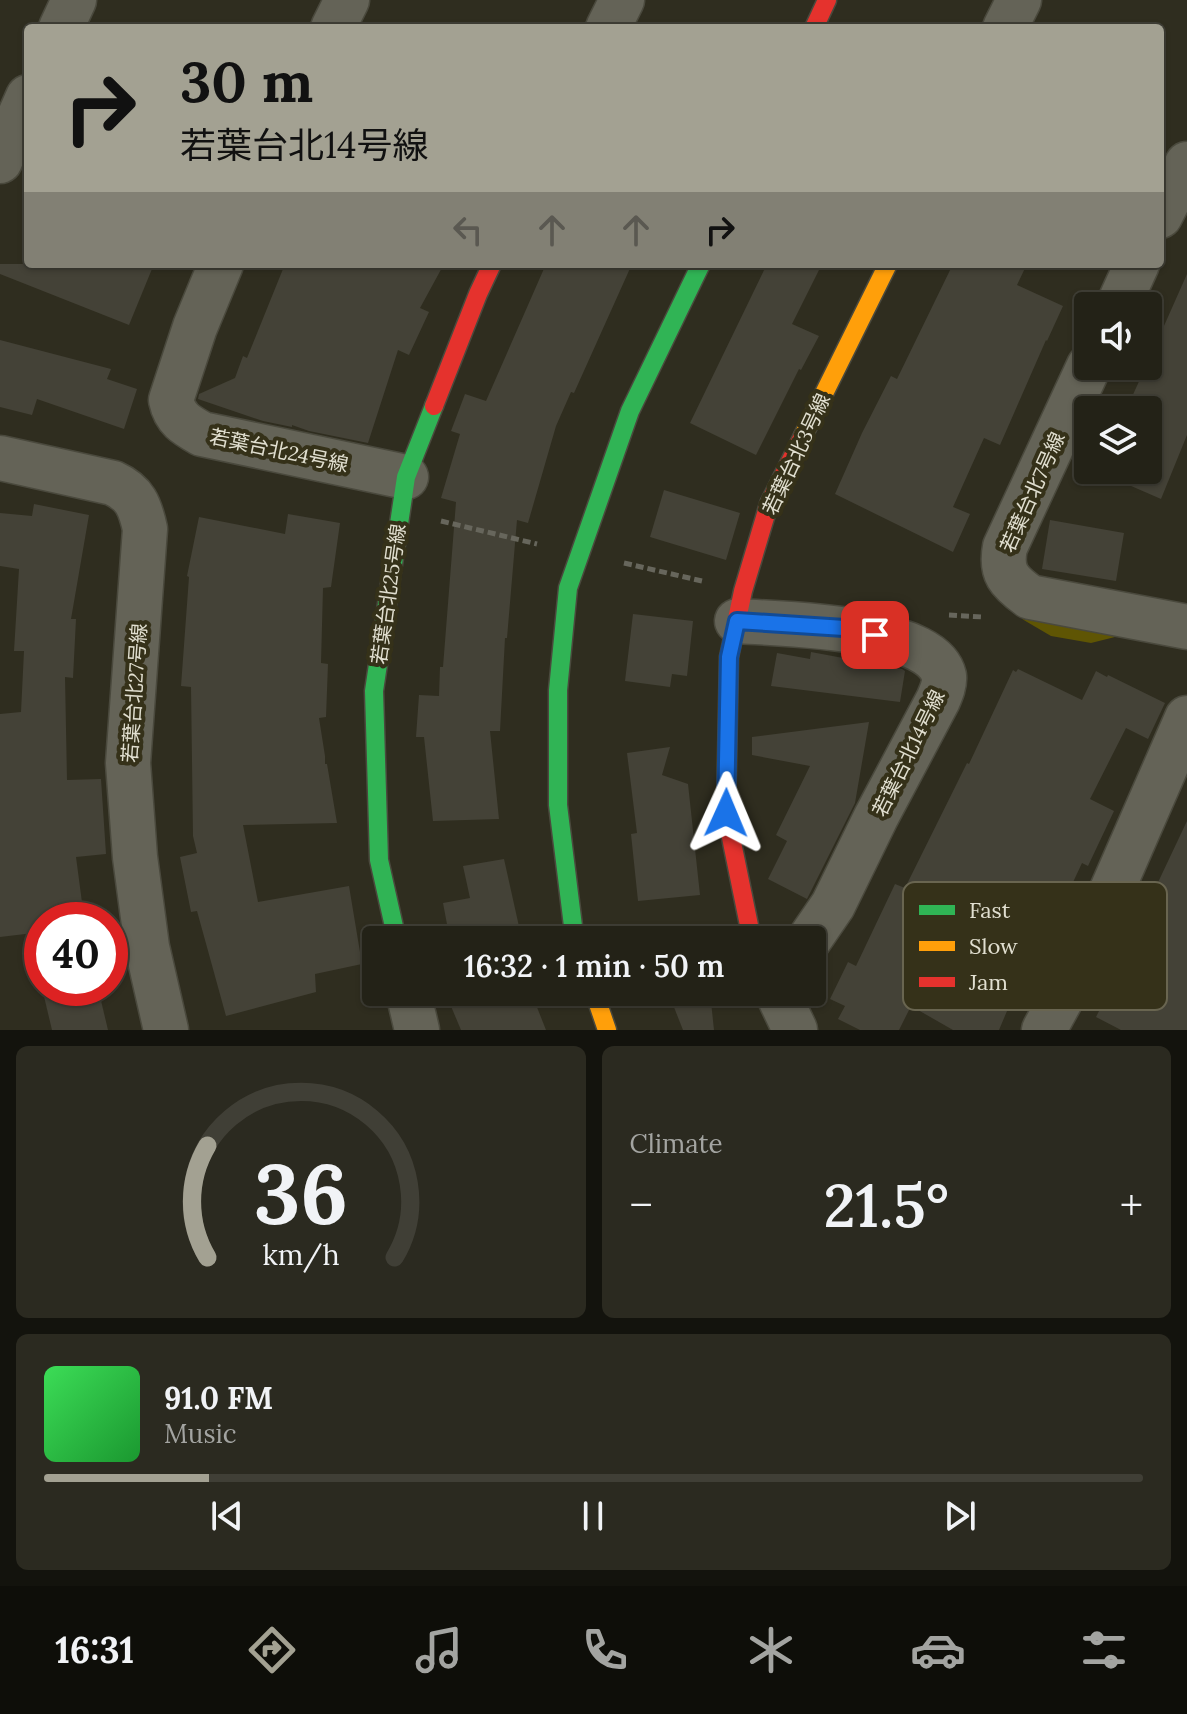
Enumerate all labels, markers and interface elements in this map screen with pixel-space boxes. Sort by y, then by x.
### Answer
text: 30 m [180,46,313,117]
icon: right [48,56,152,160]
text: 若葉台北14号線 [180,122,429,168]
icon: left [446,208,490,252]
icon: ahead [530,208,574,252]
icon: ahead [614,208,658,252]
icon: right [698,208,742,252]
map controls [1074,292,1162,484]
button: sound [1074,292,1162,380]
street label: 若葉台北3号線 [757,389,835,519]
button: layers [1074,396,1162,484]
street label: 若葉台北24号線 [207,423,351,477]
street label: 若葉台北7号線 [994,428,1070,556]
street label: 若葉台北25号線 [366,522,410,666]
pin [841,601,909,669]
icon: arrive [853,613,897,657]
street label: 若葉台北27号線 [117,622,151,764]
street label: 若葉台北14号線 [866,685,950,821]
position arrow [684,771,768,855]
legend [903,882,1167,1010]
text: Fast [969,896,1011,924]
speed limit sign: 40 [24,902,128,1006]
text: Slow [969,932,1018,960]
text: 16:32 · 1 min · 50 m [464,947,724,985]
text: Jam [968,968,1008,996]
text: Climate [630,1127,723,1160]
text: 36 [254,1140,348,1247]
text: 21.5° [823,1167,949,1243]
text: − [630,1177,653,1233]
text: + [1120,1177,1143,1233]
text: km/h [262,1236,339,1273]
text: 91.0 FM [164,1379,273,1417]
text: Music [164,1417,237,1450]
icon: previous [205,1494,249,1538]
icon: pause [571,1494,615,1538]
icon: next [938,1494,982,1538]
icon: directions [244,1622,300,1678]
icon: music [411,1622,467,1678]
icon: phone [577,1622,633,1678]
icon: climate [743,1622,799,1678]
icon: car [910,1622,966,1678]
icon: filters [1076,1622,1132,1678]
text: 16:31 [55,1627,134,1673]

